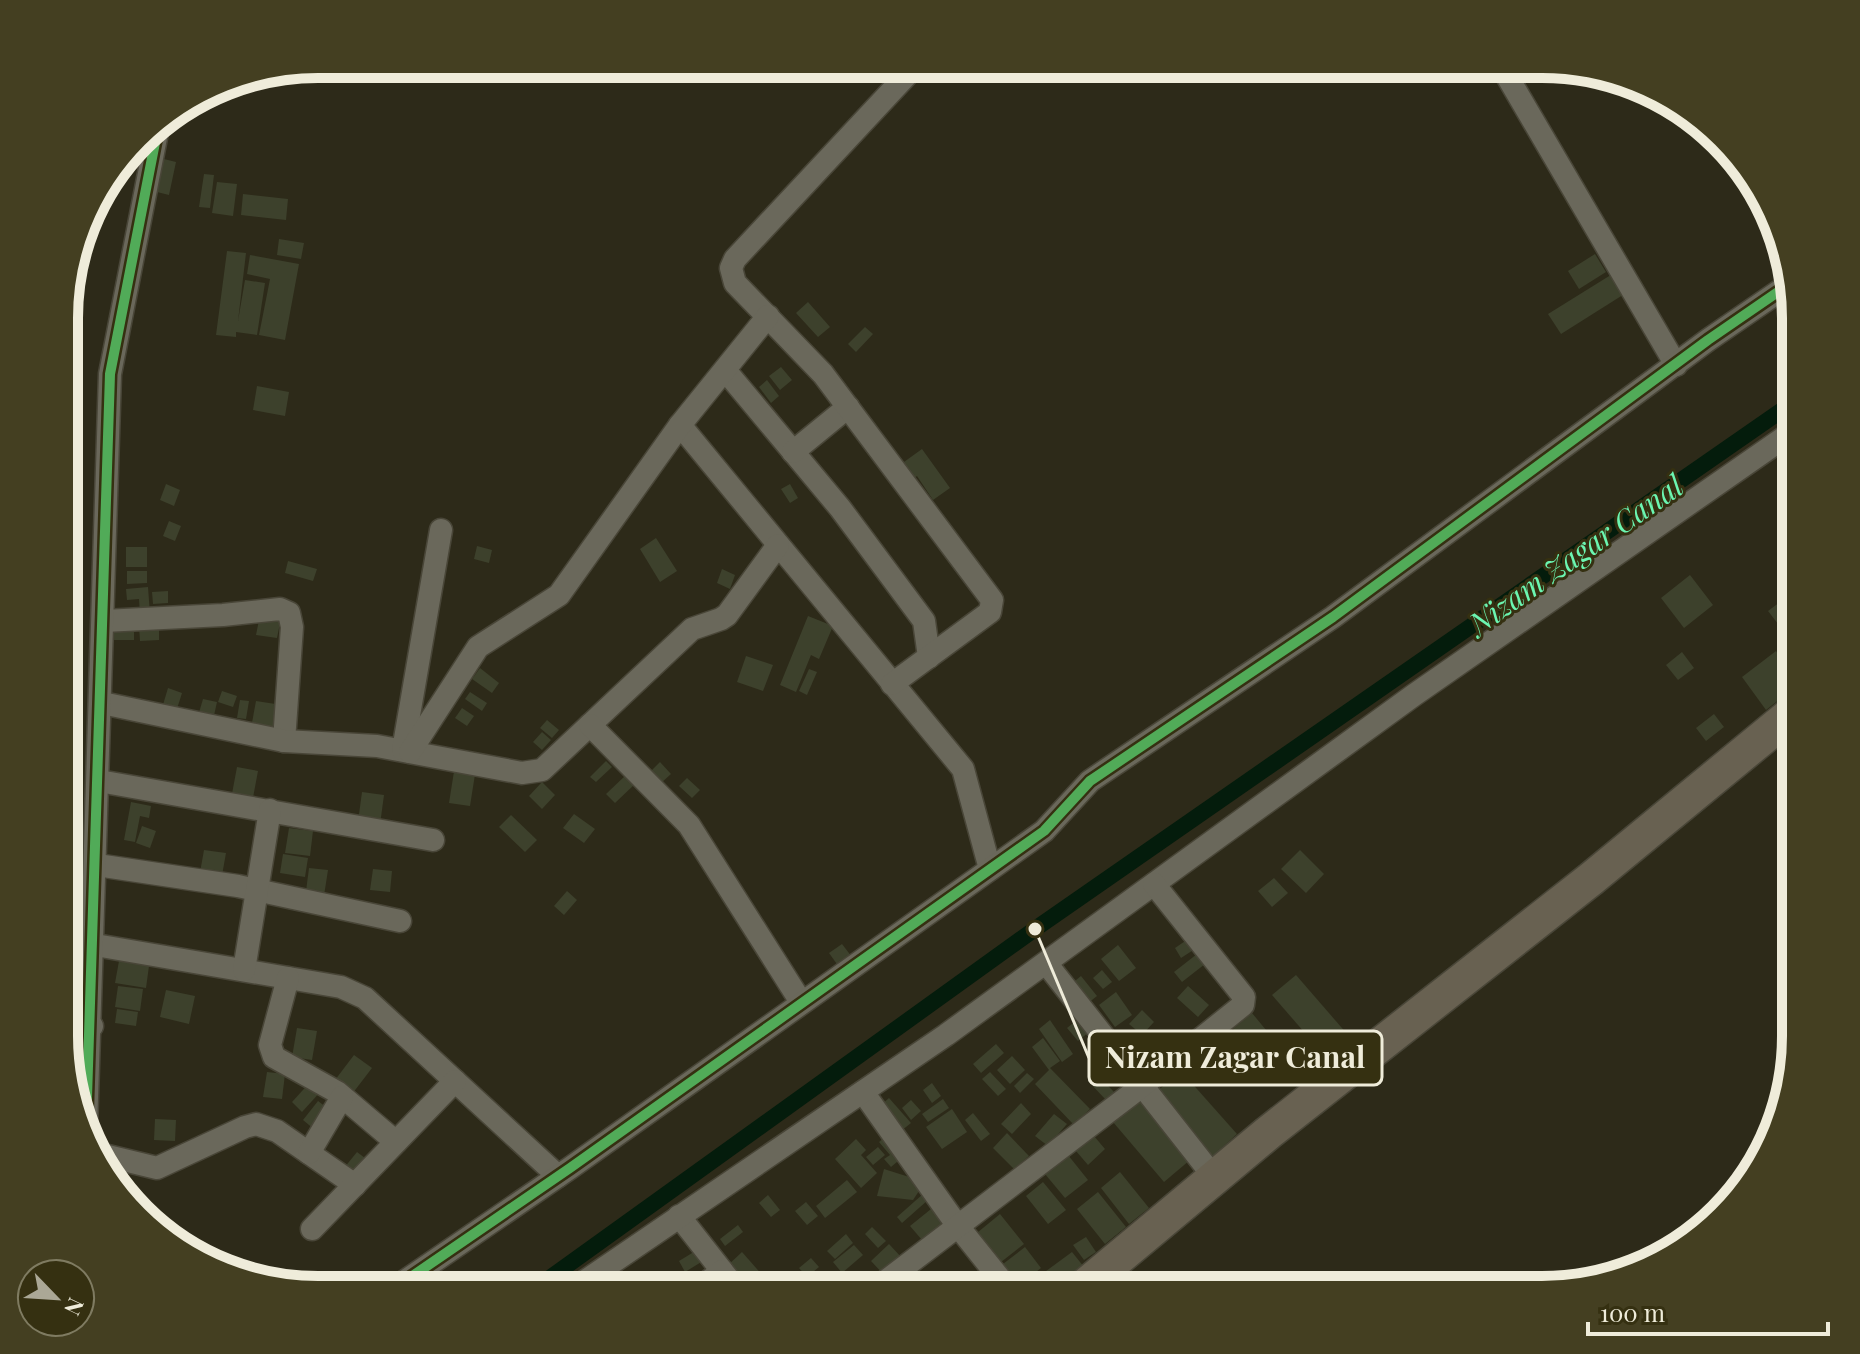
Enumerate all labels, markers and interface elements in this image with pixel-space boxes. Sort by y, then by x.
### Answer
water label: Nizam Zagar Canal [1457,464,1692,645]
callout: Nizam Zagar Canal [1089,1031,1382,1085]
text: Nizam Zagar Canal [1105,1036,1365,1076]
north arrow [16,1258,96,1338]
scale bar [1588,1286,1828,1336]
text: N [58,1293,92,1321]
text: 100 m [1600,1296,1665,1328]

